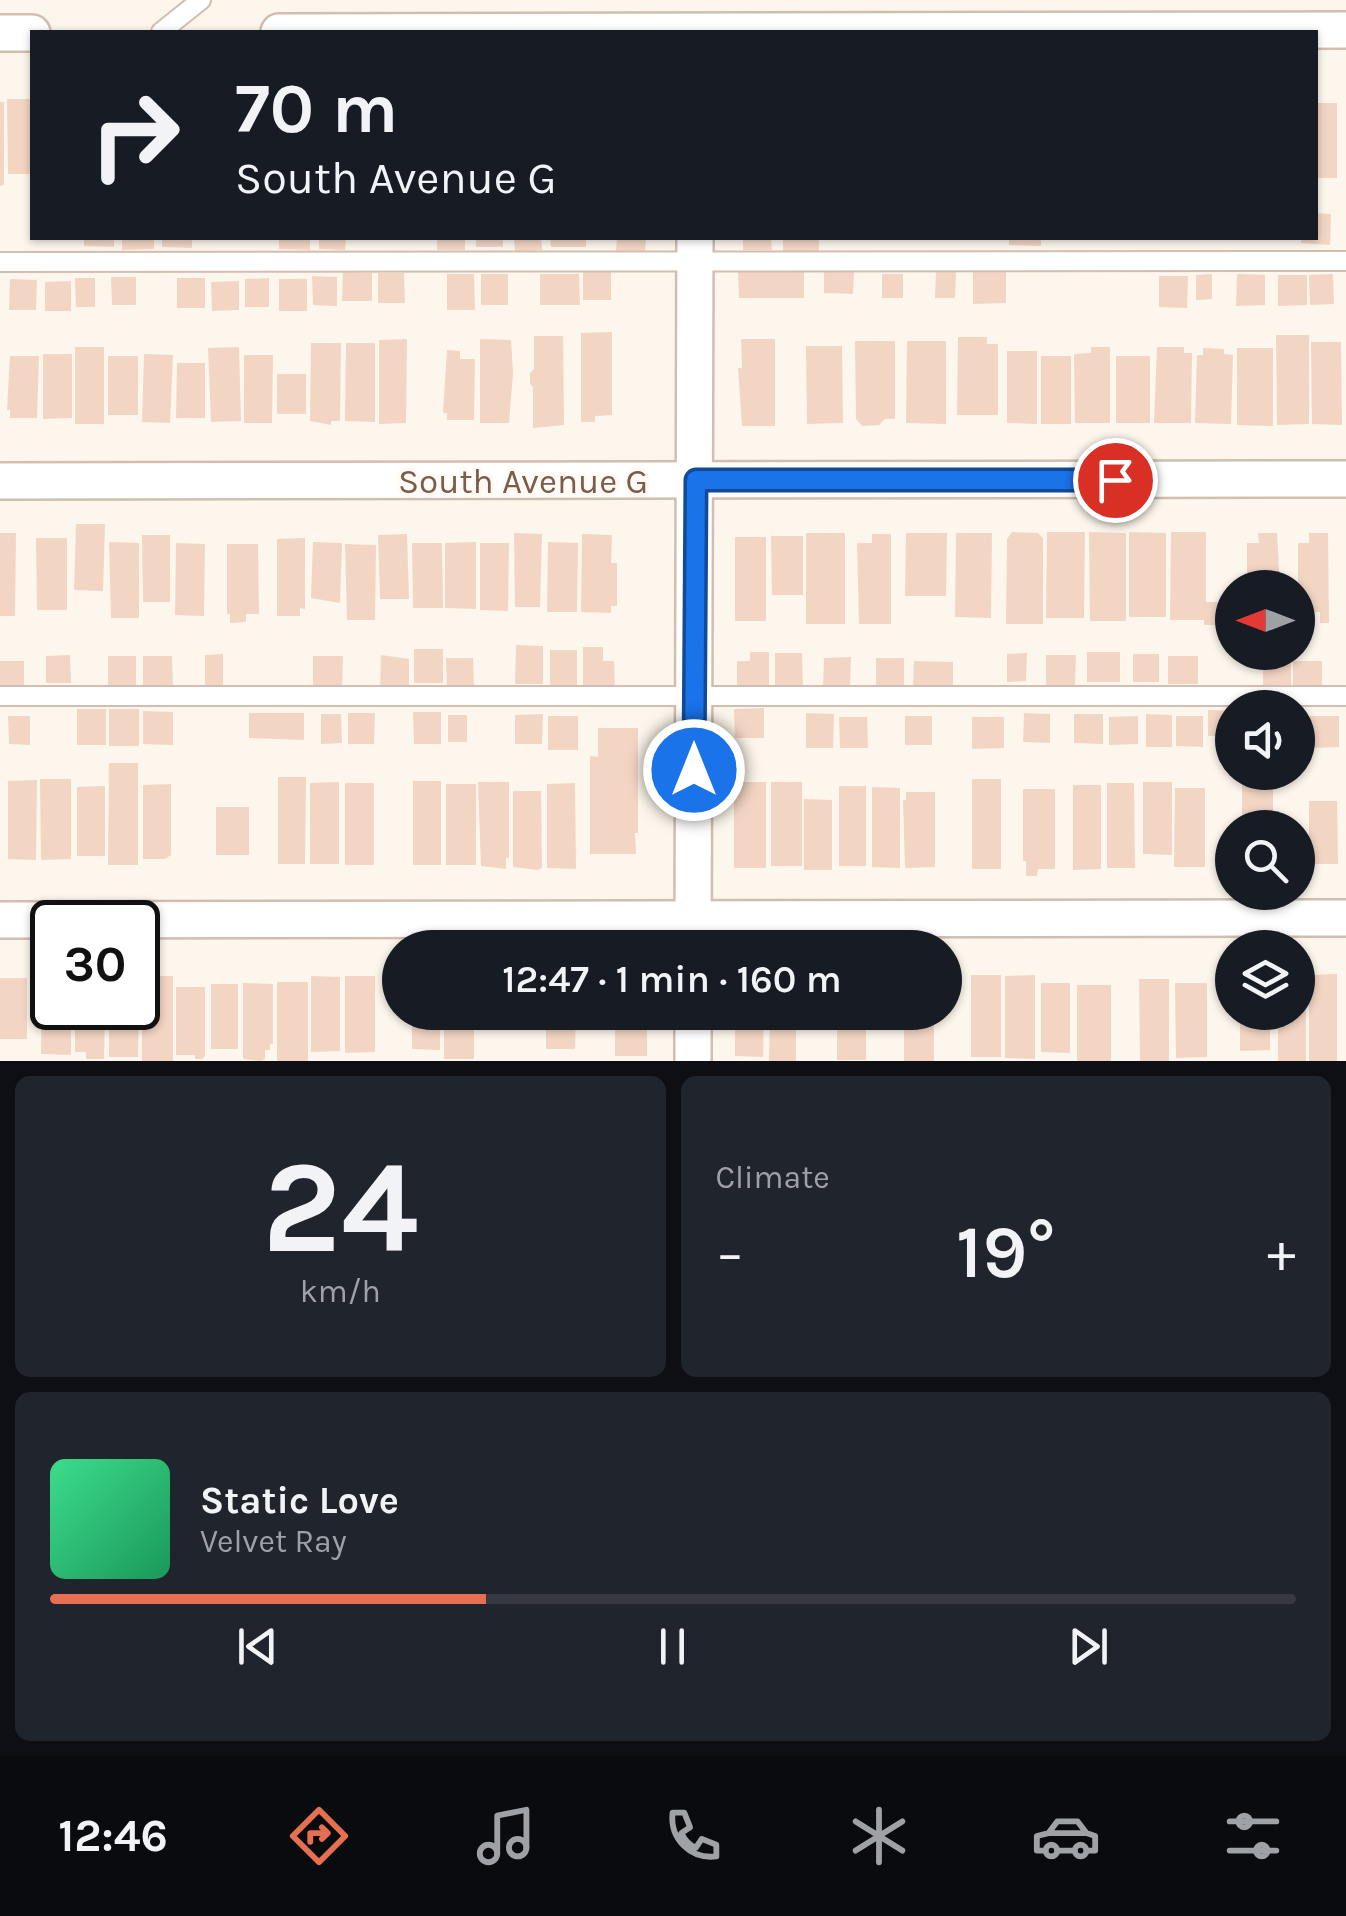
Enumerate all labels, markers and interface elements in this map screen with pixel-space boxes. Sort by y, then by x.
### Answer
text: 70 m [235,68,398,150]
icon: right [70,70,200,200]
text: South Avenue G [235,152,557,204]
pin [1073,438,1158,523]
icon: arrive [1088,453,1143,508]
street label: South Avenue G [398,461,648,502]
north arrow [1215,570,1315,670]
map controls [1215,570,1315,1030]
button: sound [1215,690,1315,790]
position arrow [642,718,746,822]
button: search [1215,810,1315,910]
speed limit sign: 30 [30,900,160,1030]
button: layers [1215,930,1315,1030]
text: 12:47 · 1 min · 160 m [502,957,842,1002]
text: 24 [262,1132,418,1284]
text: Climate [716,1159,830,1196]
text: 19° [956,1208,1055,1296]
text: − [716,1221,744,1285]
text: + [1267,1221,1296,1285]
text: km/h [300,1273,381,1310]
text: Static Love [200,1478,399,1523]
text: Velvet Ray [200,1523,347,1560]
icon: previous [230,1619,285,1674]
icon: pause [645,1619,700,1674]
icon: next [1061,1619,1116,1674]
icon: directions [284,1801,354,1871]
icon: music [471,1801,541,1871]
icon: phone [658,1801,728,1871]
icon: climate [844,1801,914,1871]
icon: car [1031,1801,1101,1871]
icon: filters [1218,1801,1288,1871]
text: 12:46 [58,1810,168,1862]

